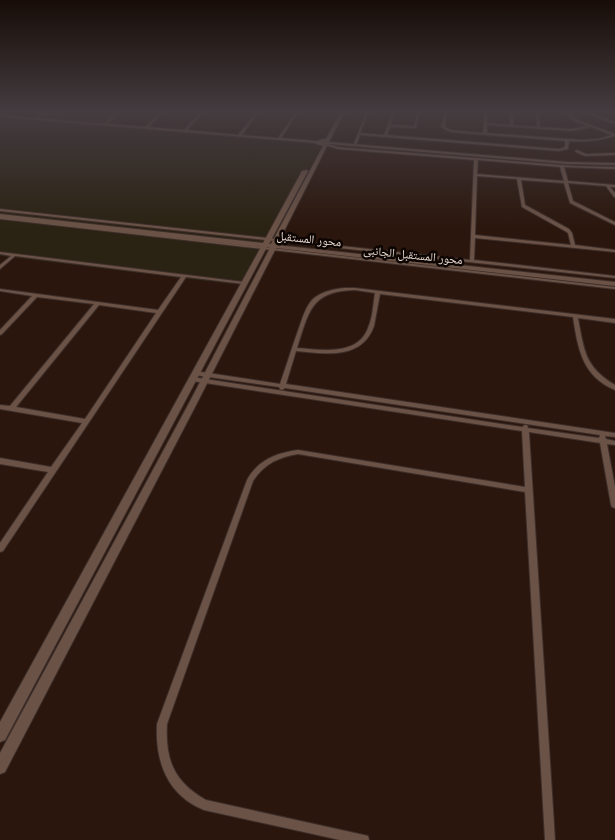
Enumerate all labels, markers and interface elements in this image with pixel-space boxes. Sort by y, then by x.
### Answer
street label: محور المستقبل [276,228,342,250]
street label: محور المستقبل الجانبى [363,242,463,268]

